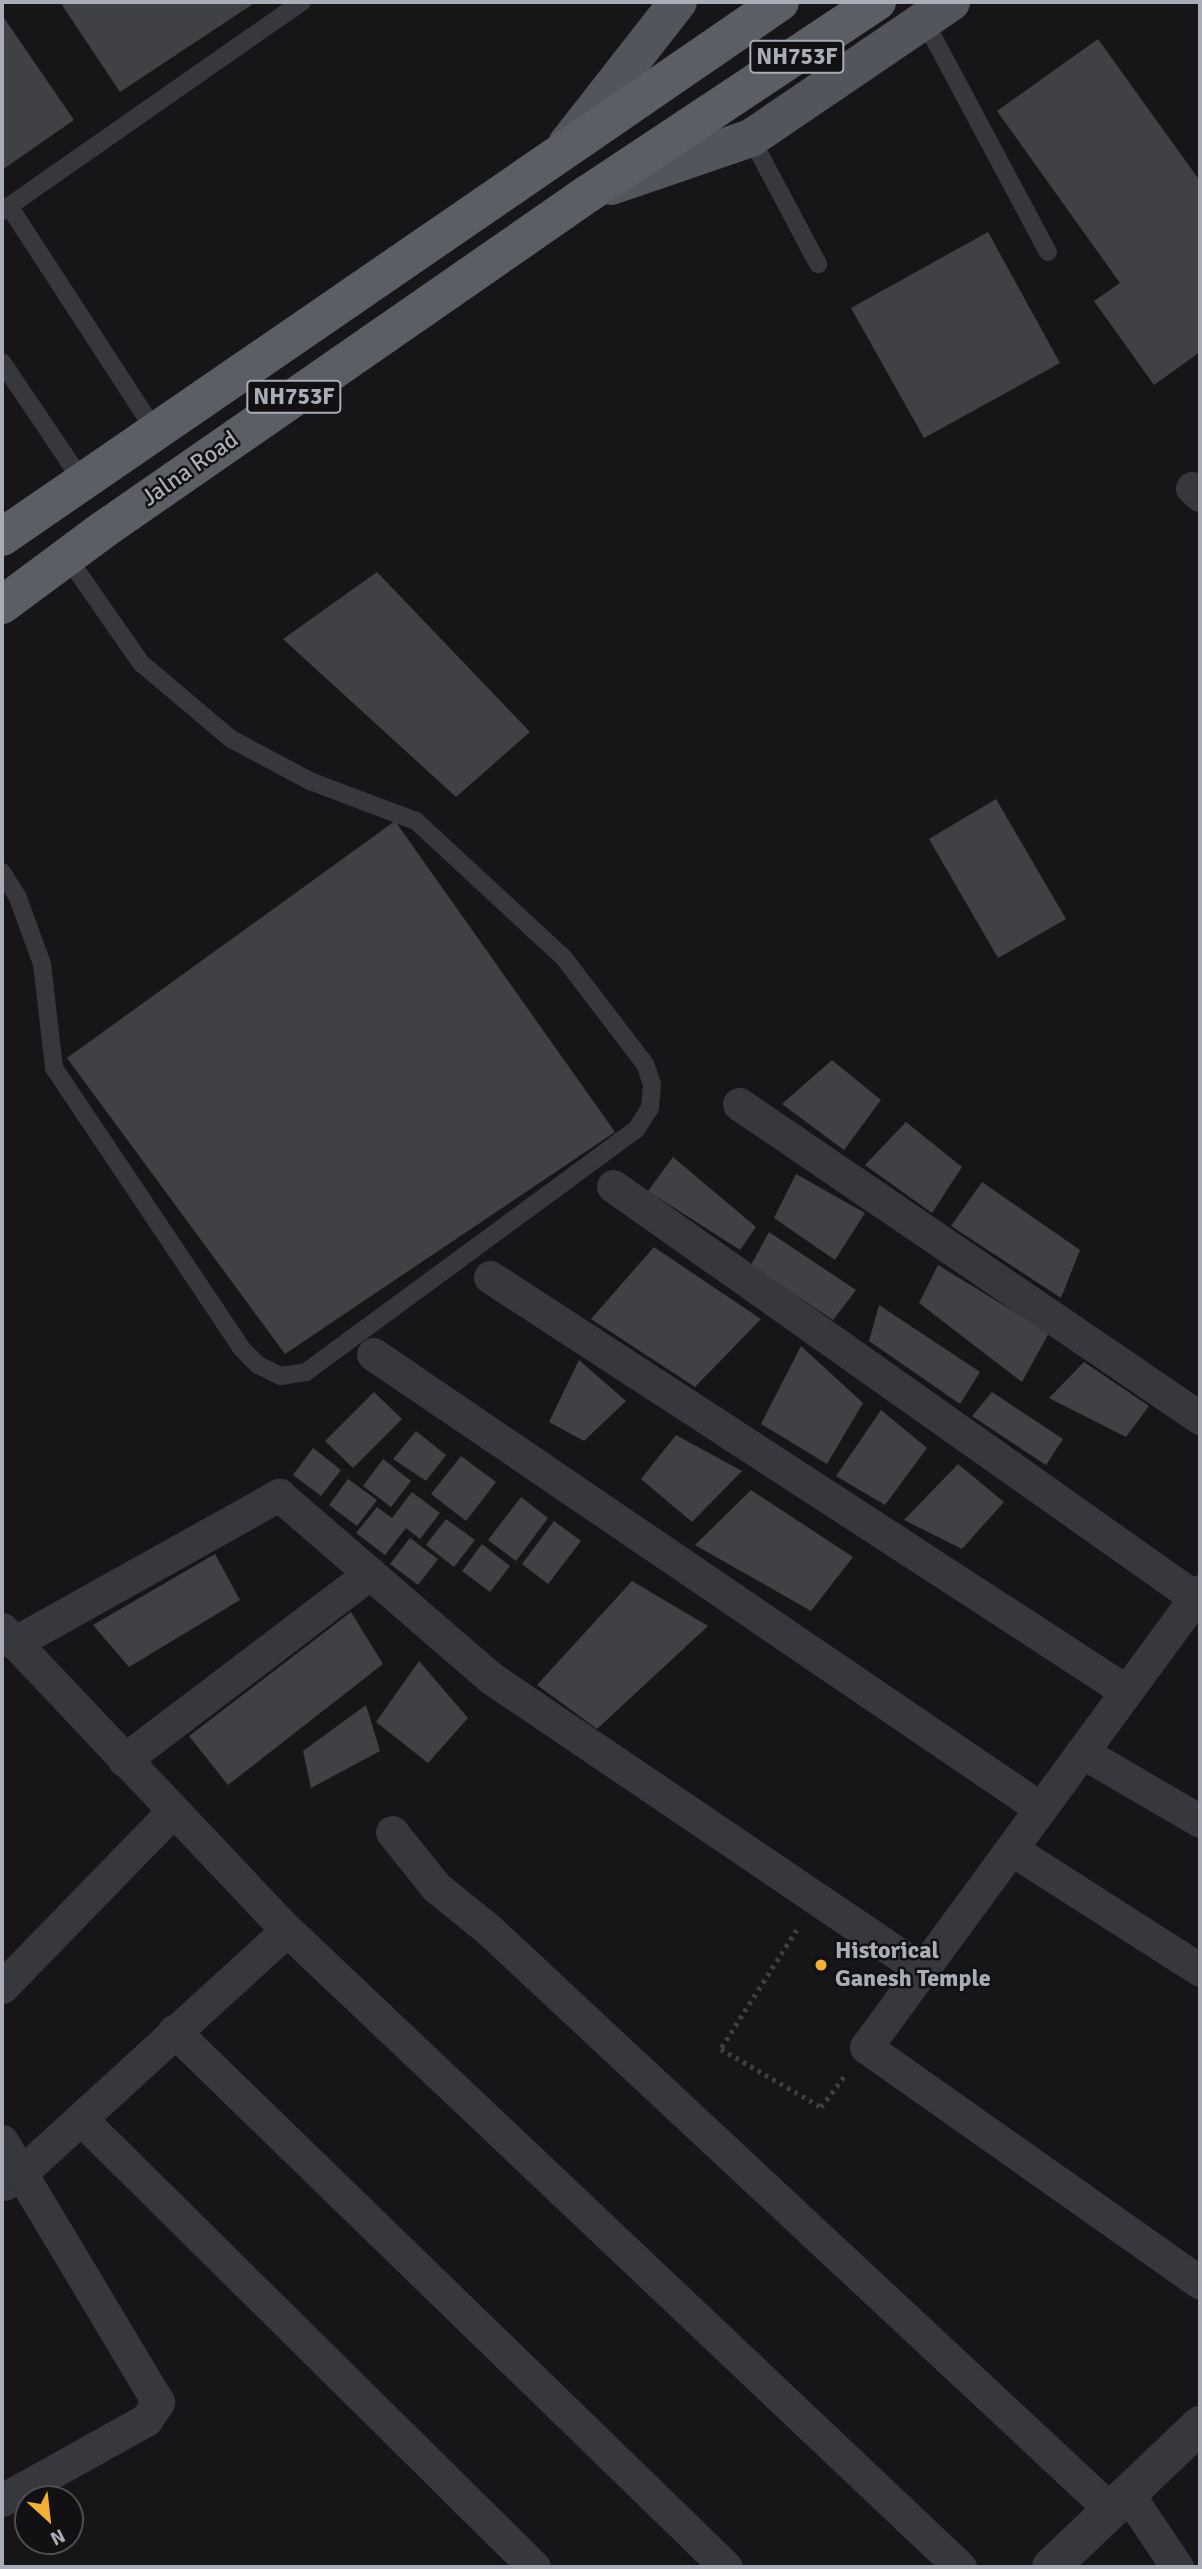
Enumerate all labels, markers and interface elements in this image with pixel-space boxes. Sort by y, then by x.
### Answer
road number: NH753F [748,38,846,76]
road number: NH753F [245,378,343,416]
street label: Jalna Road [136,425,244,513]
place label: Historical Ganesh Temple [835,1937,991,1993]
marker: Historical Ganesh Temple [813,1957,829,1973]
north arrow [14,2485,84,2555]
text: N [46,2523,69,2551]

